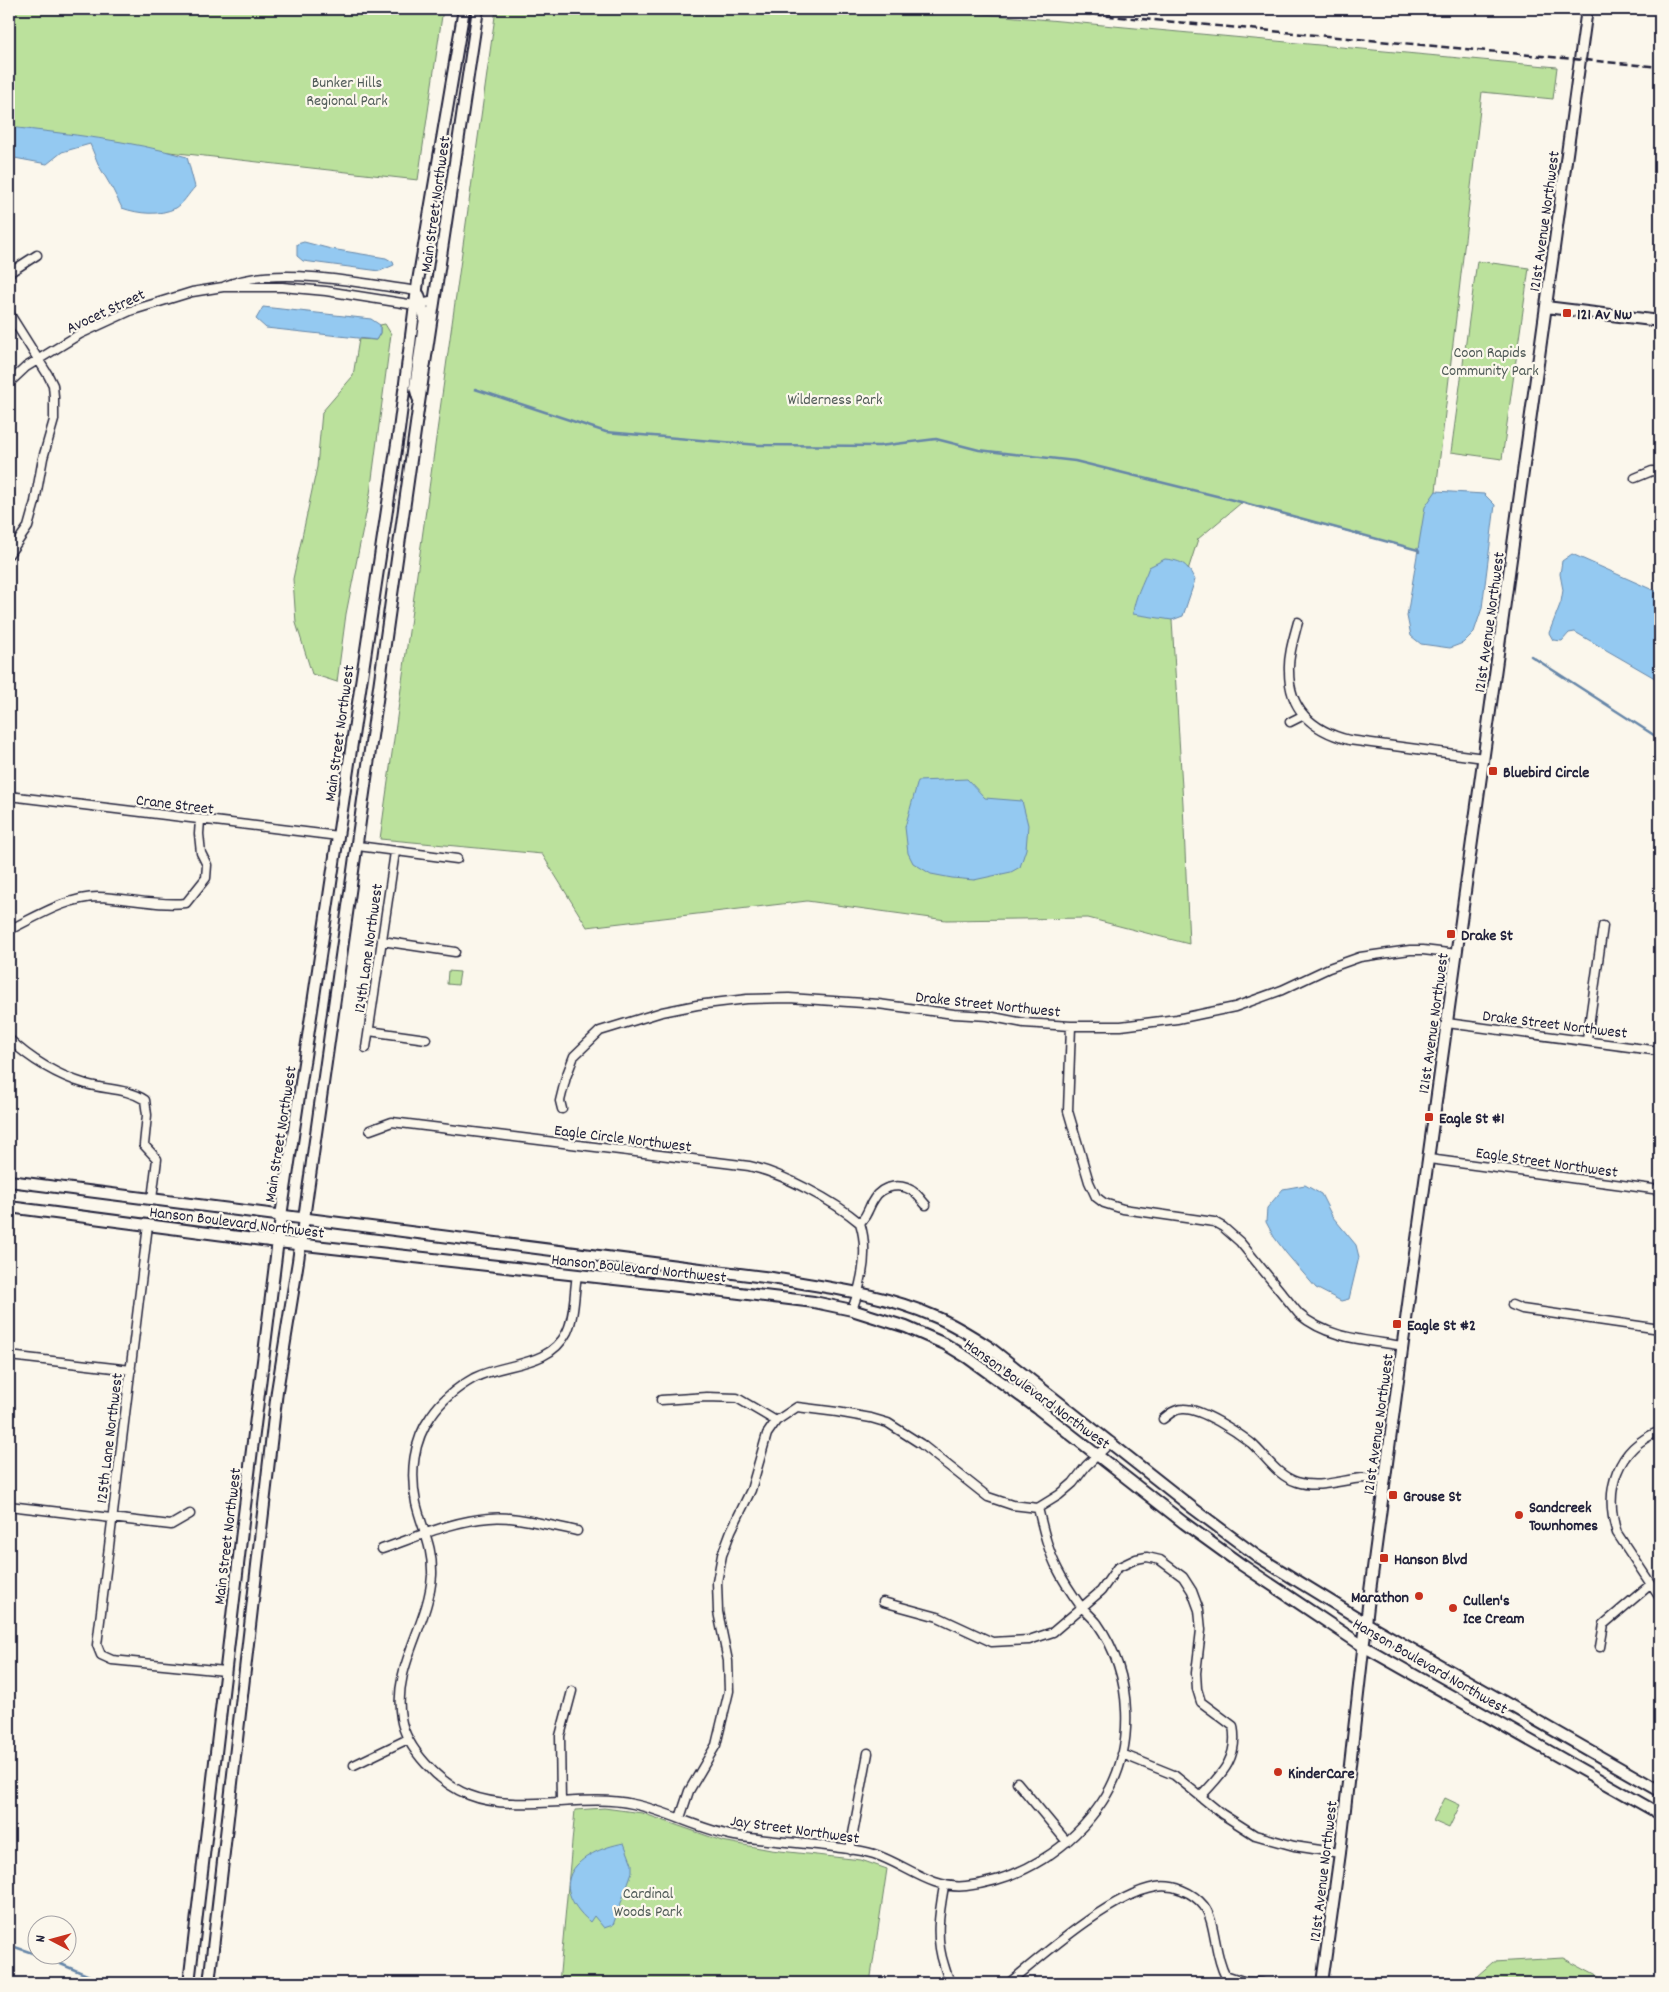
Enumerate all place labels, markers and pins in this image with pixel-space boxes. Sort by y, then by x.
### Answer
place label: 121 Av Nw [1577,304,1632,327]
marker: 121 Av Nw [1561,307,1573,319]
place label: Bluebird Circle [1503,762,1589,785]
marker: Bluebird Circle [1487,765,1499,777]
place label: Drake St [1461,925,1513,948]
marker: Drake St [1445,928,1457,940]
place label: Eagle St #1 [1439,1108,1505,1131]
marker: Eagle St #1 [1423,1111,1435,1123]
place label: Eagle St #2 [1407,1315,1476,1338]
marker: Eagle St #2 [1391,1318,1403,1330]
place label: Grouse St [1403,1486,1462,1509]
marker: Grouse St [1387,1489,1399,1501]
place label: Sandcreek Townhomes [1529,1497,1598,1538]
marker: Sandcreek Townhomes [1513,1509,1525,1521]
place label: Hanson Blvd [1394,1549,1468,1572]
marker: Hanson Blvd [1378,1552,1390,1564]
place label: Marathon [1351,1587,1409,1610]
marker: Marathon [1413,1590,1425,1602]
place label: Cullen's Ice Cream [1463,1590,1524,1631]
marker: Cullen's Ice Cream [1447,1602,1459,1614]
place label: KinderCare [1288,1763,1355,1786]
marker: KinderCare [1272,1766,1284,1778]

